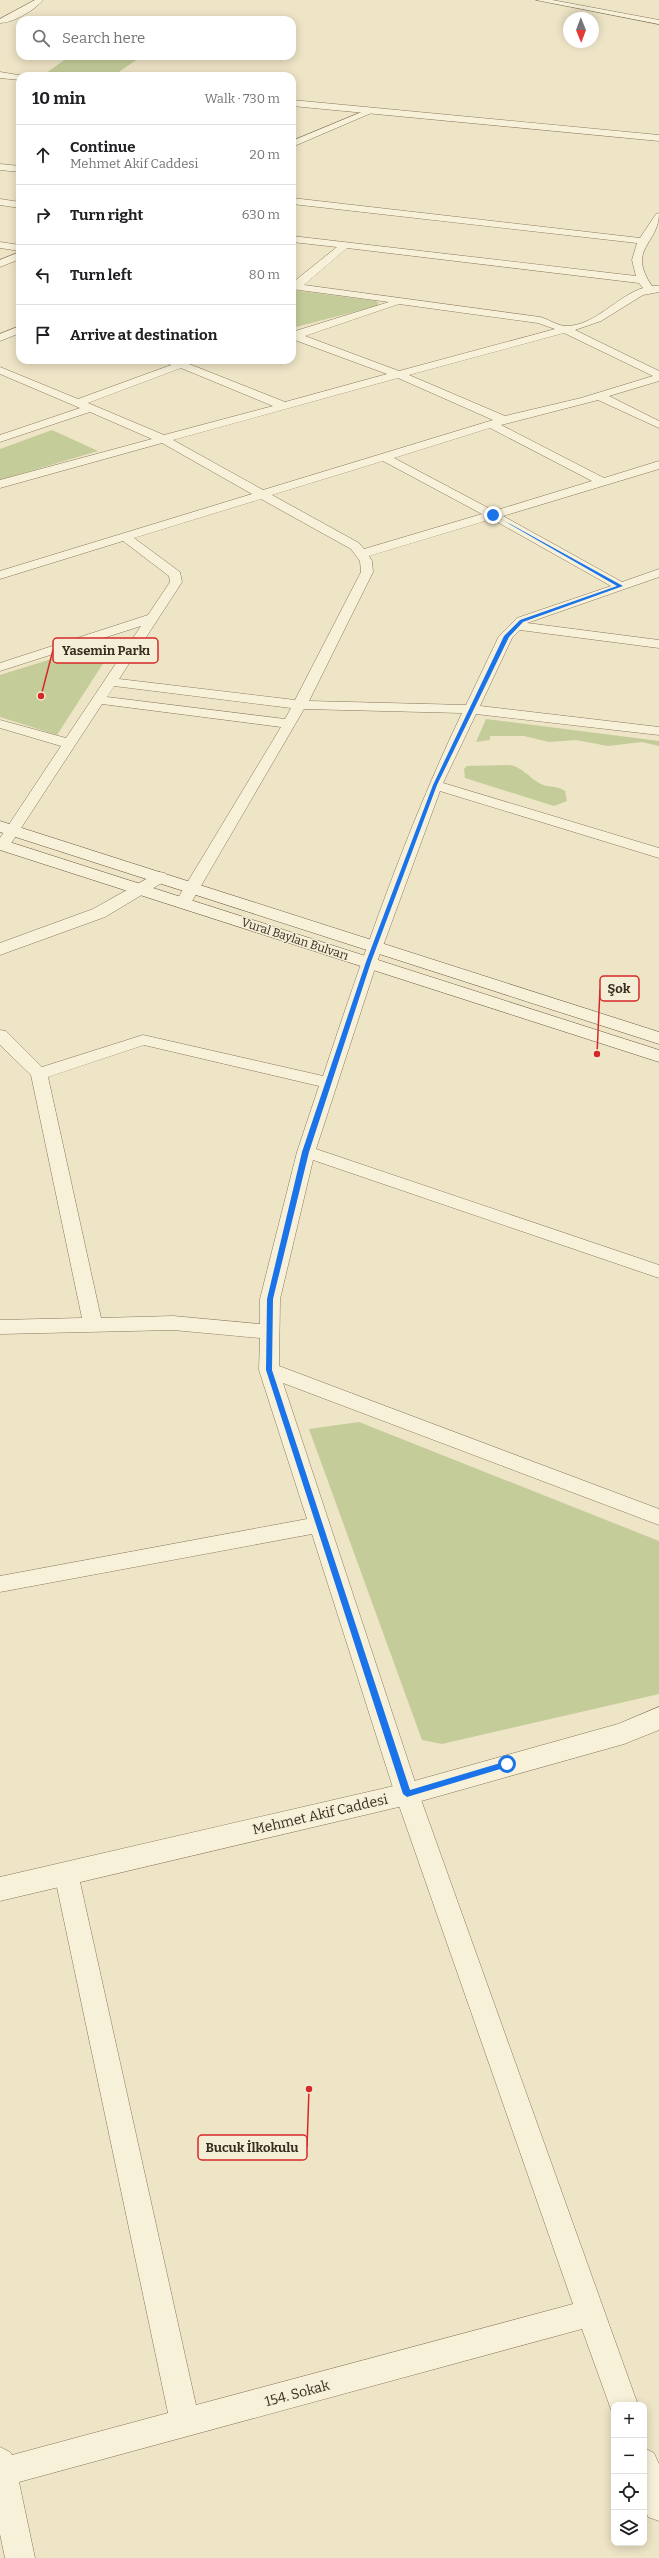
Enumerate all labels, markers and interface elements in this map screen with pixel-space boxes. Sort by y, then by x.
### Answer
north arrow [563,12,599,48]
search box [16,16,296,60]
icon: search [30,27,52,49]
text: Search here [62,29,145,47]
text: 10 min [32,88,86,109]
text: Walk · 730 m [205,91,280,106]
text: Continue [70,138,136,156]
icon: ahead [32,144,54,166]
text: 20 m [250,147,280,162]
text: Mehmet Akif Caddesi [70,156,198,171]
icon: right [32,204,54,226]
text: Turn right [70,206,143,224]
text: 630 m [242,207,280,222]
icon: left [32,264,54,286]
text: Turn left [70,266,132,284]
text: 80 m [249,267,280,282]
icon: arrive [32,324,54,346]
text: Arrive at destination [70,326,217,344]
route end [484,506,502,524]
callout: Yasemin Parkı [53,638,158,663]
text: Yasemin Parkı [62,643,150,658]
street label: Vural Baylan Bulvarı [240,915,351,963]
callout: Şok [600,976,639,1001]
text: Şok [608,981,631,996]
route start [498,1755,516,1773]
street label: Mehmet Akif Caddesi [251,1791,389,1838]
callout: Bucuk İlkokulu [198,2135,307,2160]
text: Bucuk İlkokulu [206,2140,298,2155]
street label: 154. Sokak [263,2377,331,2410]
map controls [611,2402,647,2546]
button: + [611,2402,647,2438]
button: − [611,2438,647,2474]
button: locate [611,2474,647,2510]
button: layers [611,2510,647,2546]

